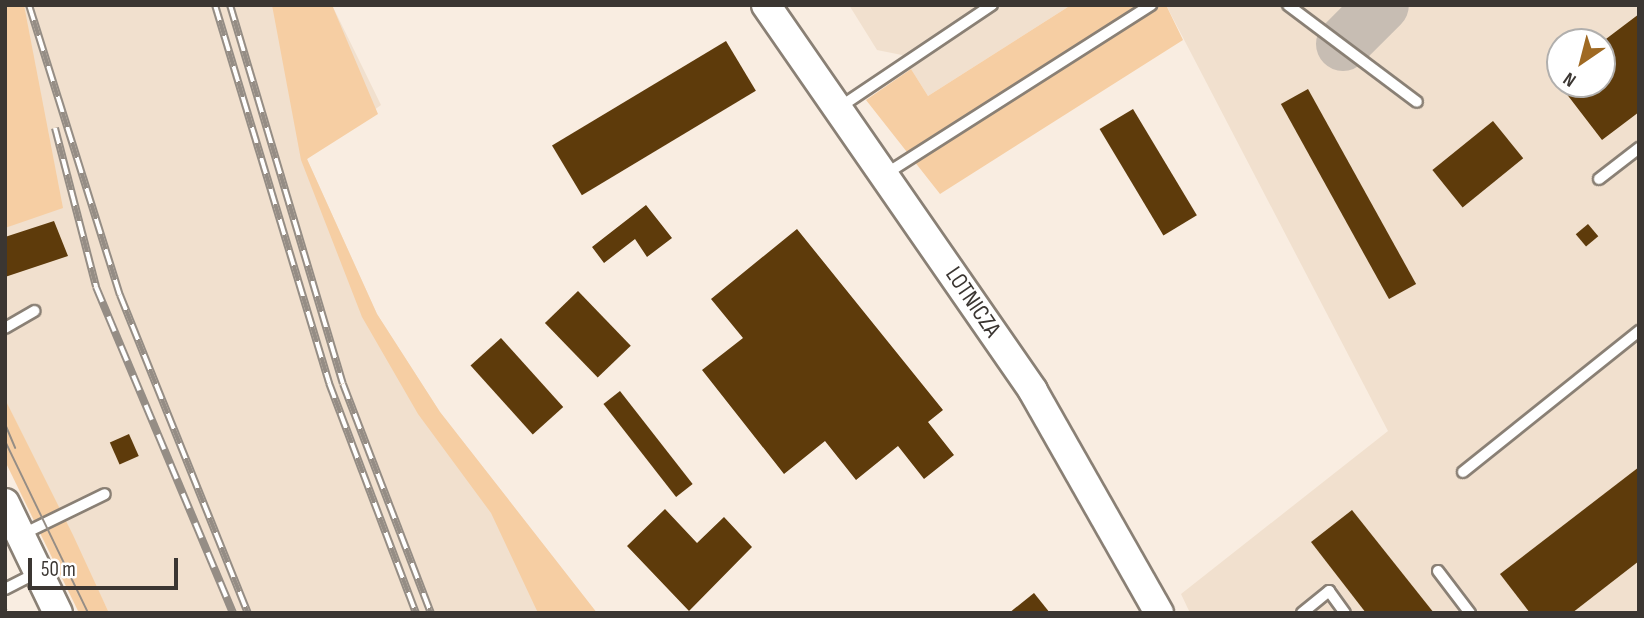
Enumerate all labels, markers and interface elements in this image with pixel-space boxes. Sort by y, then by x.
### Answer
north arrow [1546,28,1616,98]
text: N [1559,67,1581,91]
street label: LOTNICZA [939,261,1007,343]
scale bar [32,544,182,588]
text: 50 m [41,557,76,582]

